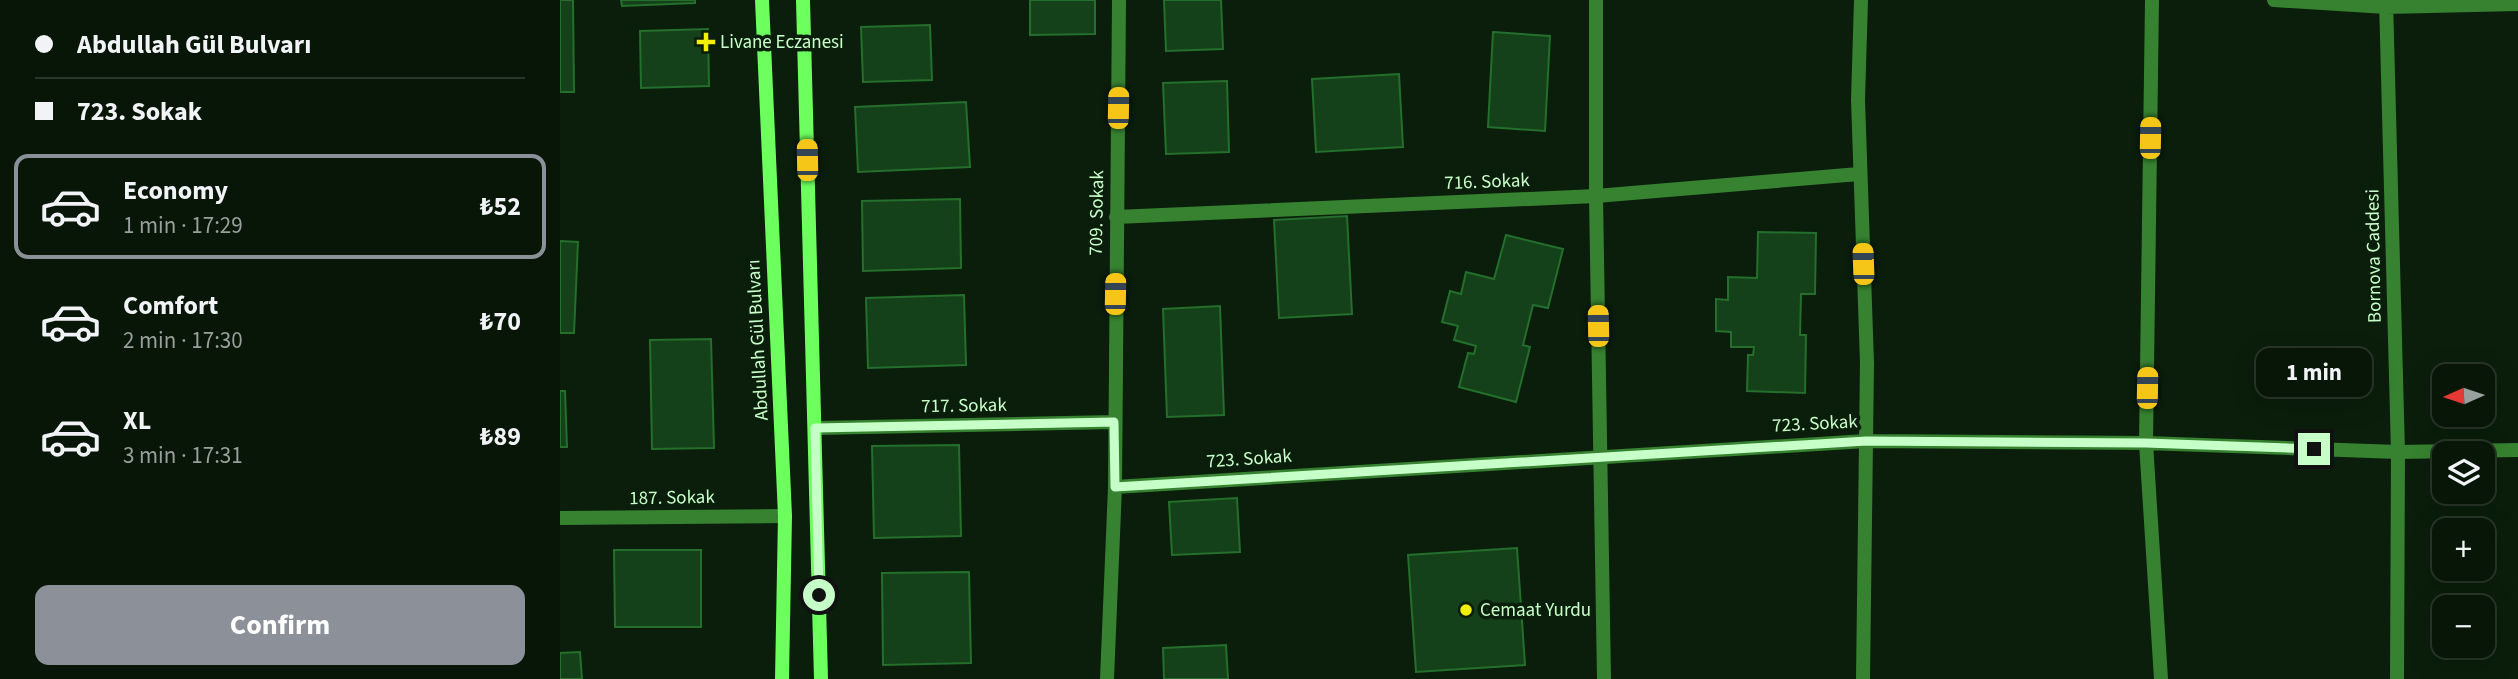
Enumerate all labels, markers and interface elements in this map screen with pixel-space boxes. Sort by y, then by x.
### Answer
text: Abdullah Gül Bulvarı [77,26,311,63]
place label: Livane Eczanesi [720,29,844,56]
marker: Livane Eczanesi [698,34,714,50]
car [1108,87,1129,129]
text: 723. Sokak [77,93,202,130]
car [2140,117,2161,159]
car [797,139,818,181]
street label: 716. Sokak [1444,167,1531,197]
street label: 709. Sokak [1083,169,1111,256]
text: Economy [123,172,228,209]
icon: car [39,175,102,238]
text: ₺52 [480,188,521,225]
street label: Bornova Caddesi [2359,189,2389,323]
text: 1 min · 17:29 [123,209,243,242]
car [1852,243,1875,285]
street label: Abdullah Gül Bulvarı [740,259,776,421]
car [1105,273,1126,315]
text: Comfort [123,287,218,324]
icon: car [39,290,102,353]
text: ₺70 [480,303,521,340]
car [1588,305,1609,347]
text: 2 min · 17:30 [123,324,243,357]
callout: 1 min [2256,348,2372,396]
text: 1 min [2286,356,2342,389]
north arrow [2432,364,2496,427]
map controls [2432,364,2495,658]
car [2137,367,2158,409]
street label: 717. Sokak [921,392,1008,420]
text: XL [123,402,151,439]
icon: car [39,405,102,468]
street label: 723. Sokak [1772,408,1859,440]
text: ₺89 [480,418,521,455]
route end [2298,433,2330,465]
text: 3 min · 17:31 [123,439,243,472]
button: layers [2432,441,2495,504]
street label: 723. Sokak [1205,443,1293,475]
street label: 187. Sokak [629,484,716,512]
button: + [2432,518,2495,581]
route start [803,579,835,611]
button: Confirm [35,585,525,665]
button: − [2432,595,2495,658]
place label: Cemaat Yurdu [1480,597,1591,624]
marker: Cemaat Yurdu [1458,602,1474,618]

